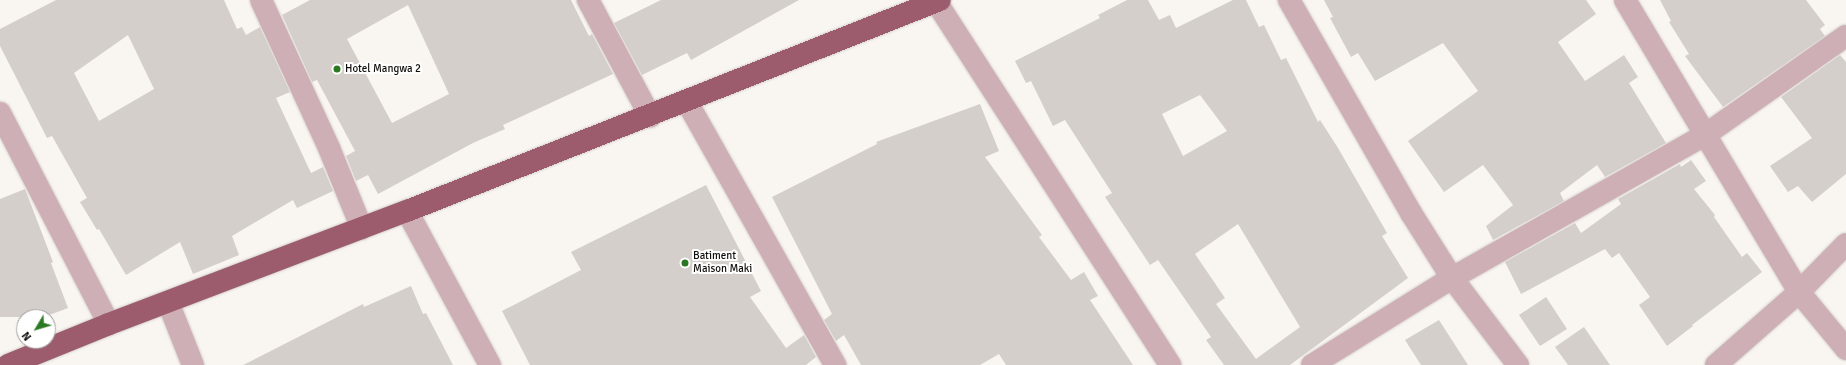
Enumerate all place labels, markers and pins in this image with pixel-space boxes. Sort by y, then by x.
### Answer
place label: Hotel Mangwa 2 [345,62,421,76]
marker: Hotel Mangwa 2 [332,64,342,74]
place label: Batiment Maison Maki [693,250,752,276]
marker: Batiment Maison Maki [680,258,690,268]

